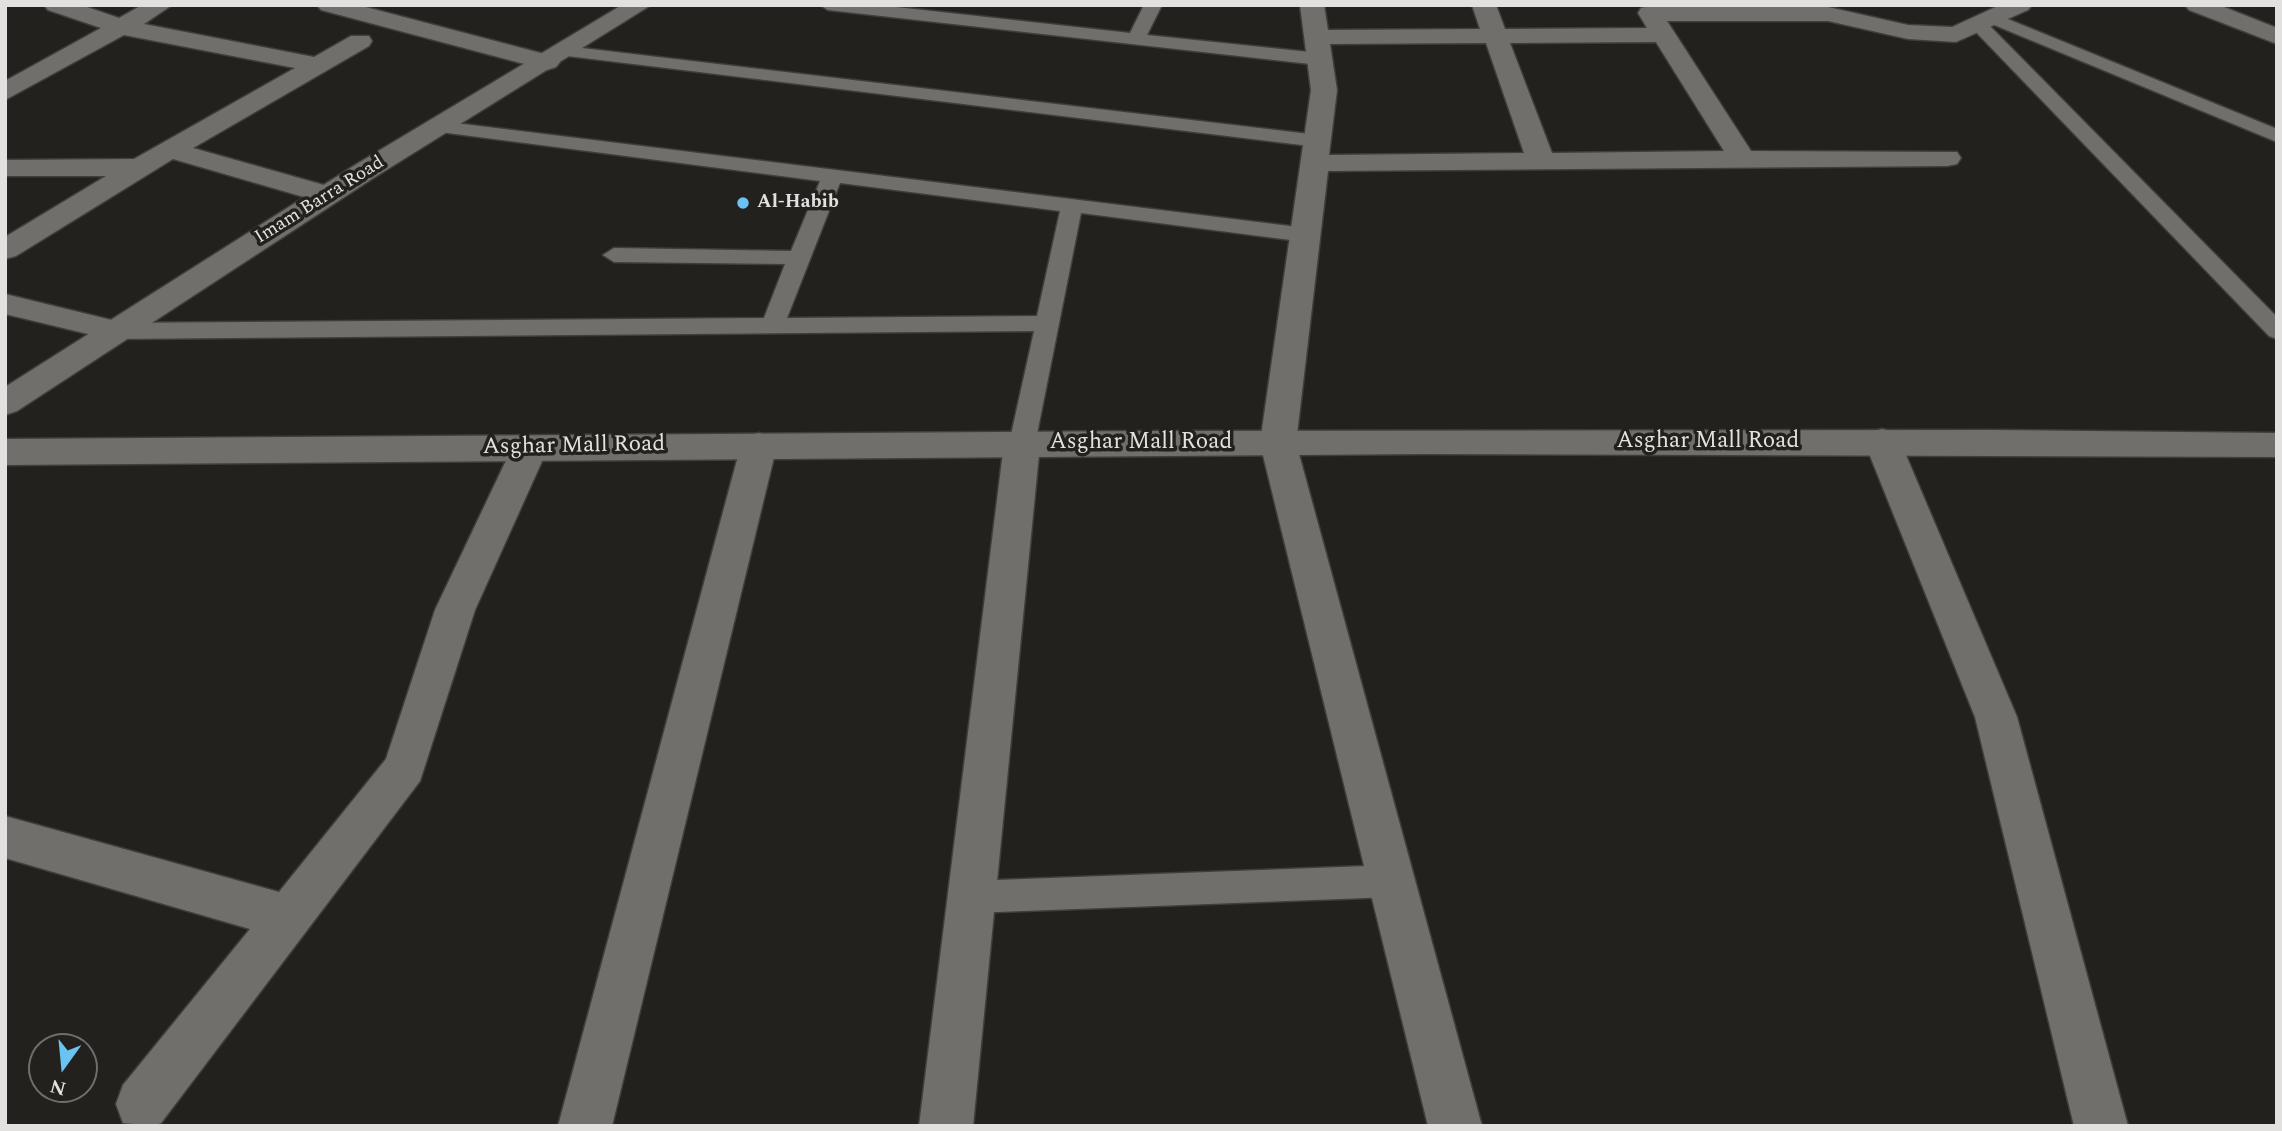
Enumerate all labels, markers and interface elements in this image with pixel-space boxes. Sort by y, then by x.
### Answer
street label: Imam Barra Road [251,152,389,250]
place label: Al-Habib [757,192,839,214]
marker: Al-Habib [735,195,751,211]
street label: Asghar Mall Road [1617,428,1799,456]
street label: Asghar Mall Road [1050,429,1232,457]
street label: Asghar Mall Road [482,432,666,462]
north arrow [28,1033,98,1103]
text: N [47,1071,69,1103]

